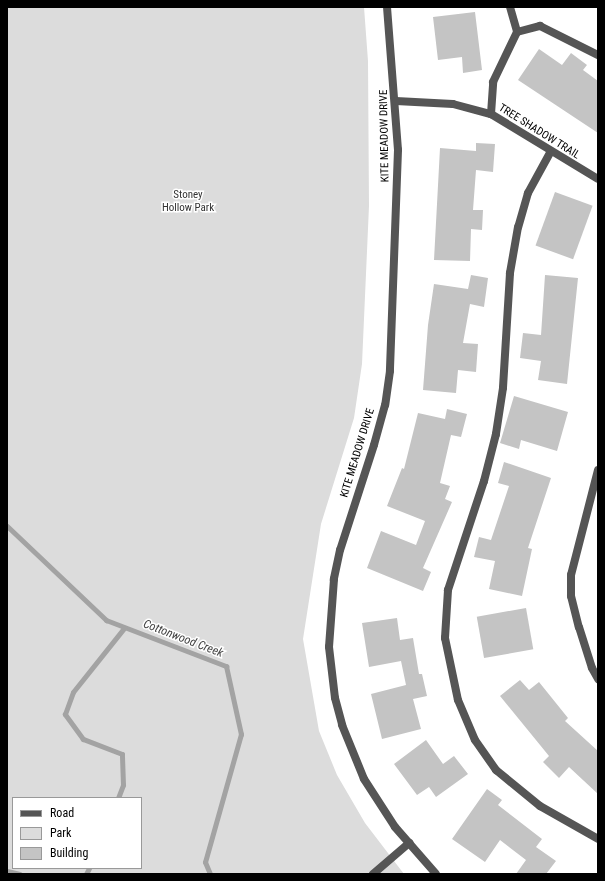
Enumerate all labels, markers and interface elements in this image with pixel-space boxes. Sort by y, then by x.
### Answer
street label: KITE MEADOW DRIVE [378,90,392,182]
street label: TREE SHADOW TRAIL [496,102,582,162]
park label: Stoney Hollow Park [162,189,214,215]
street label: KITE MEADOW DRIVE [338,407,378,499]
water label: Cottonwood Creek [141,617,225,661]
legend [12,797,142,869]
text: Road [50,806,74,820]
text: Park [50,826,71,840]
text: Building [50,846,88,860]

